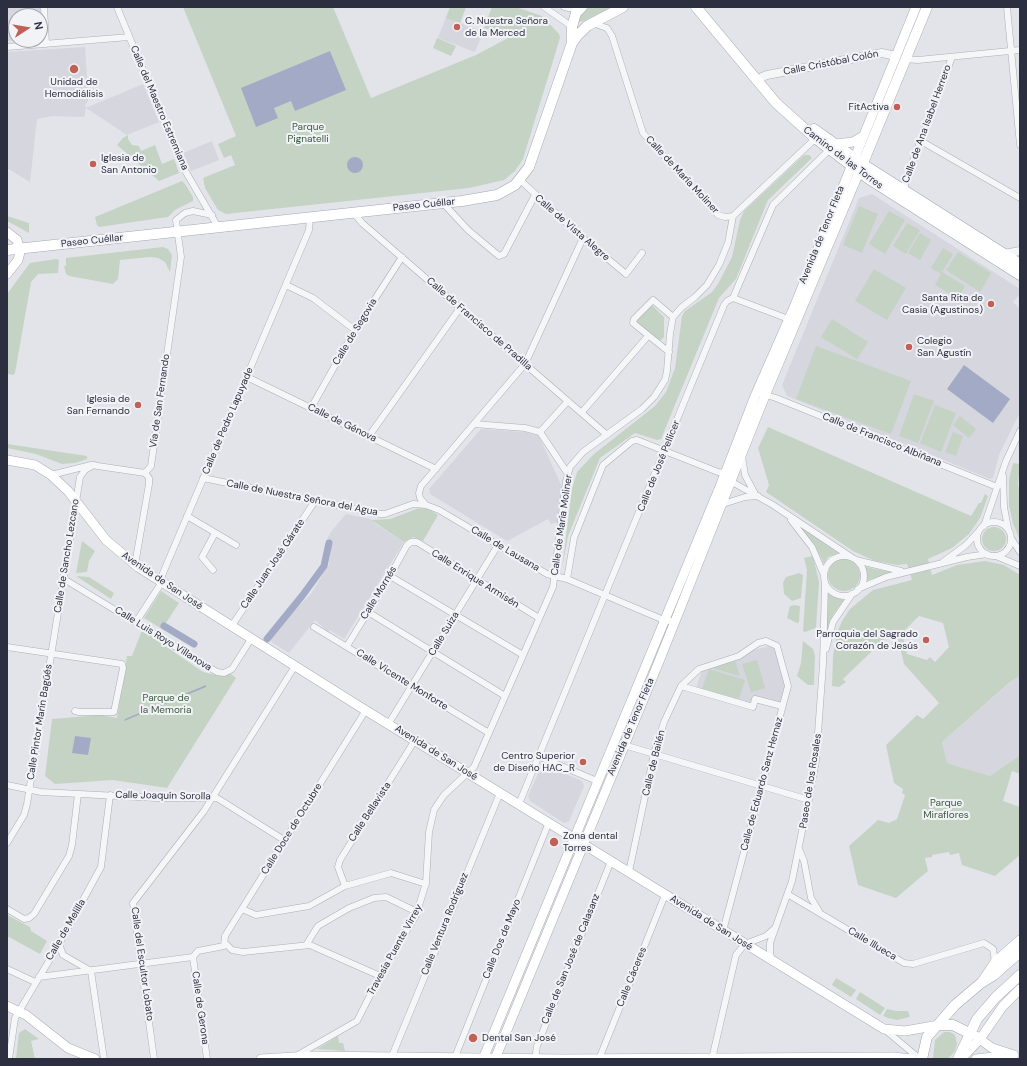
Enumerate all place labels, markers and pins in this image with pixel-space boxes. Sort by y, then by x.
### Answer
place label: C. Nuestra Señora de la Merced [465,15,548,38]
marker: C. Nuestra Señora de la Merced [452,22,462,32]
marker: Unidad de Hemodiálisis [68,63,80,75]
place label: Unidad de Hemodiálisis [45,76,103,100]
place label: FitActiva [849,101,889,113]
marker: FitActiva [892,102,902,112]
place label: Iglesia de San Antonio [101,152,157,176]
marker: Iglesia de San Antonio [88,159,98,169]
place label: Santa Rita de Casia (Agustinos) [902,292,983,316]
marker: Santa Rita de Casia (Agustinos) [986,299,996,309]
place label: Colegio San Agustín [917,335,971,358]
marker: Colegio San Agustín [904,342,914,352]
place label: Iglesia de San Fernando [67,393,130,416]
marker: Iglesia de San Fernando [133,400,143,410]
place label: Parroquia del Sagrado Corazón de Jesús [816,628,918,652]
marker: Parroquia del Sagrado Corazón de Jesús [921,635,931,645]
place label: Centro Superior de Diseño HAC_R [493,750,575,774]
marker: Centro Superior de Diseño HAC_R [578,757,588,767]
place label: Zona dental Torres [563,830,617,854]
marker: Zona dental Torres [548,836,560,848]
marker: Dental San José [467,1032,479,1044]
place label: Dental San José [482,1032,556,1044]

